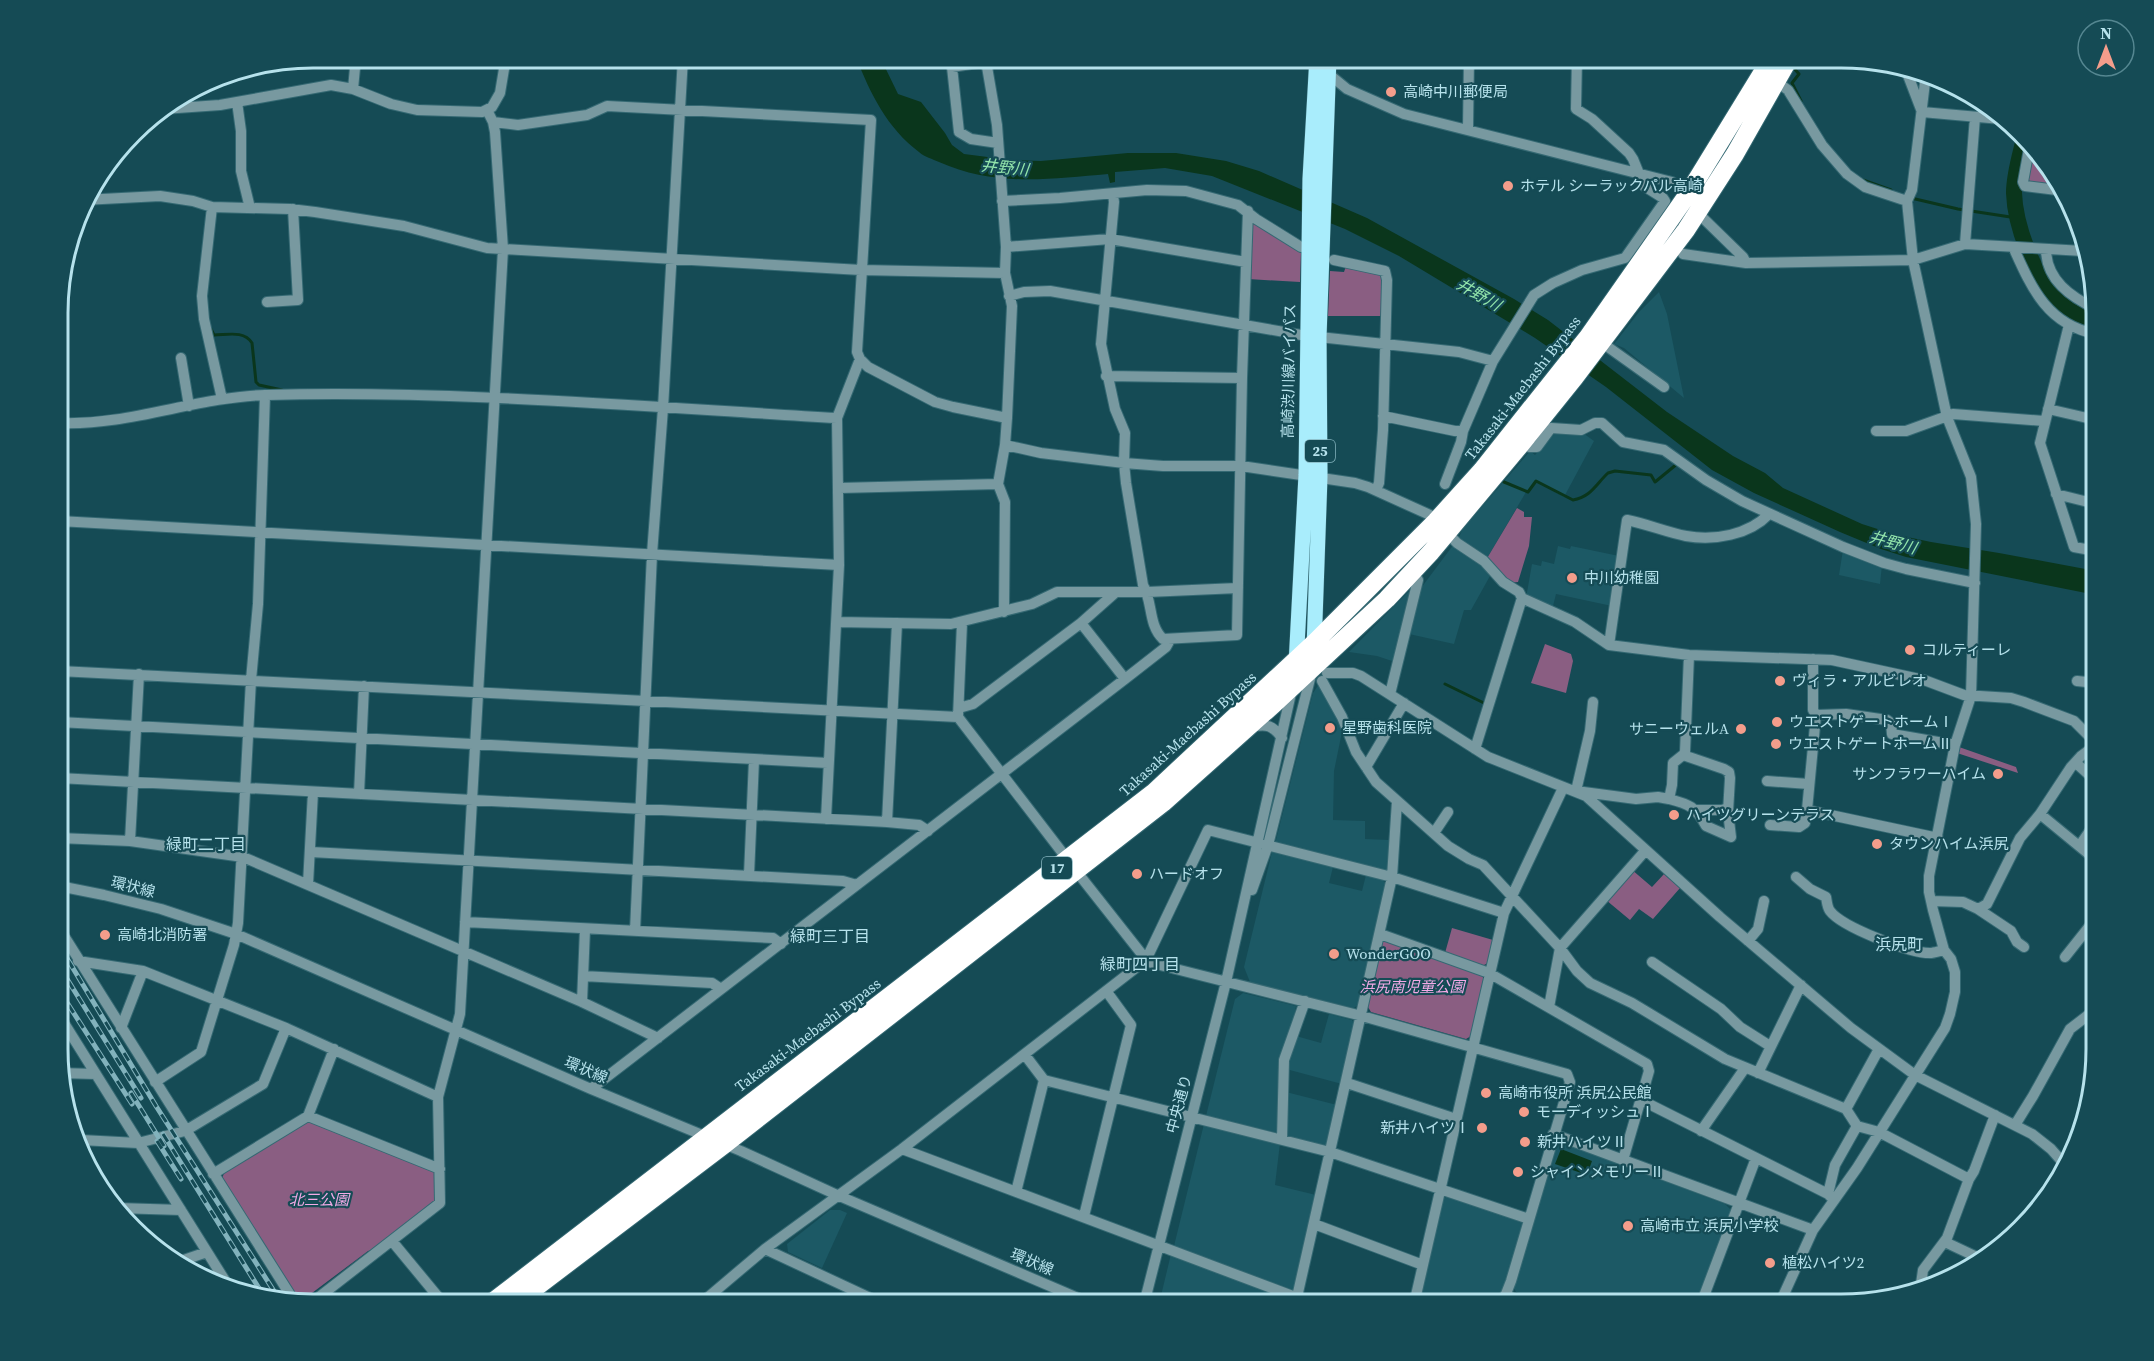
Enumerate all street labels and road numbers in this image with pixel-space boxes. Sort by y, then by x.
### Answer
street label: 高崎渋川線バイパス [1277,303,1300,439]
street label: Takasaki-Maebashi Bypass [1460,311,1586,464]
road number: 25 [1305,440,1335,462]
street label: Takasaki-Maebashi Bypass [1115,666,1261,801]
road number: 17 [1042,857,1072,879]
street label: 環状線 [109,871,158,902]
street label: Takasaki-Maebashi Bypass [730,973,885,1096]
street label: 環状線 [561,1051,611,1088]
street label: 中央通り [1161,1072,1196,1136]
street label: 環状線 [1007,1243,1057,1280]

